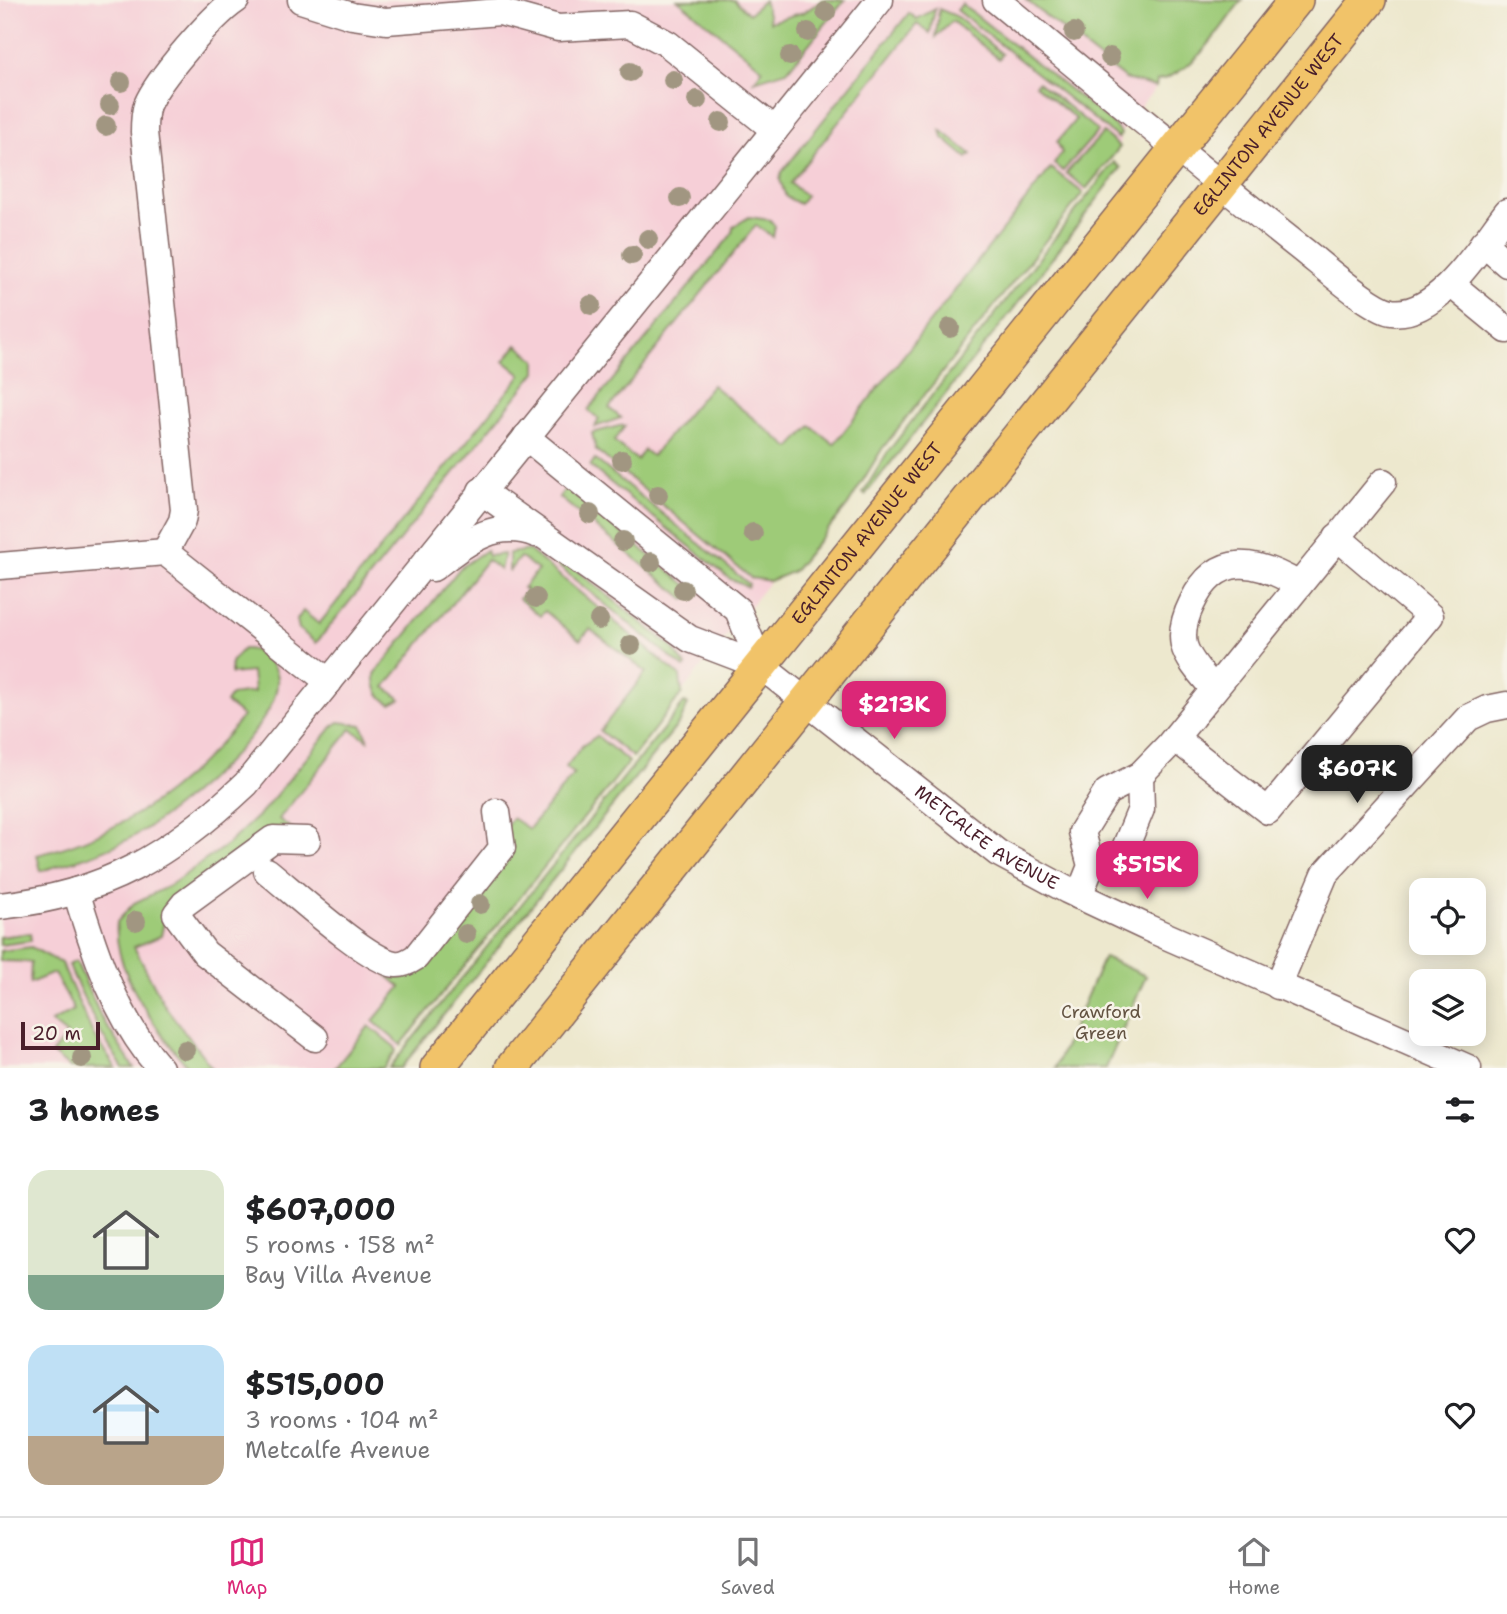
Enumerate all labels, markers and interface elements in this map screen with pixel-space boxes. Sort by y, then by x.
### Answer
street label: EGLINTON AVENUE WEST [1188,29,1349,221]
street label: EGLINTON AVENUE WEST [786,437,948,630]
pin: $213K [845,682,943,741]
text: $213K [858,689,930,719]
pin: $607K [1308,746,1406,805]
text: $607K [1317,753,1397,783]
street label: METCALFE AVENUE [909,780,1063,895]
pin: $515K [1098,842,1196,901]
text: $515K [1112,849,1182,879]
map controls [1409,878,1486,1046]
button: locate [1409,878,1486,955]
button: layers [1409,969,1486,1046]
park label: Crawford Green [1061,1000,1141,1045]
scale bar [21,1019,100,1051]
text: 20 m [32,1021,81,1046]
text: 3 homes [28,1090,160,1131]
icon: filters [1441,1091,1479,1129]
text: $607,000 [245,1189,396,1230]
icon: home [84,1198,168,1282]
icon: heart [1441,1221,1479,1259]
text: 5 rooms · 158 m² [245,1230,435,1260]
text: Bay Villa Avenue [245,1260,432,1290]
text: $515,000 [245,1364,385,1405]
icon: home [84,1373,168,1457]
icon: heart [1441,1396,1479,1434]
text: 3 rooms · 104 m² [245,1405,438,1435]
text: Metcalfe Avenue [245,1435,431,1465]
tab: Map [227,1533,267,1600]
tab: Saved [721,1533,775,1600]
tab: Home [1228,1533,1280,1600]

